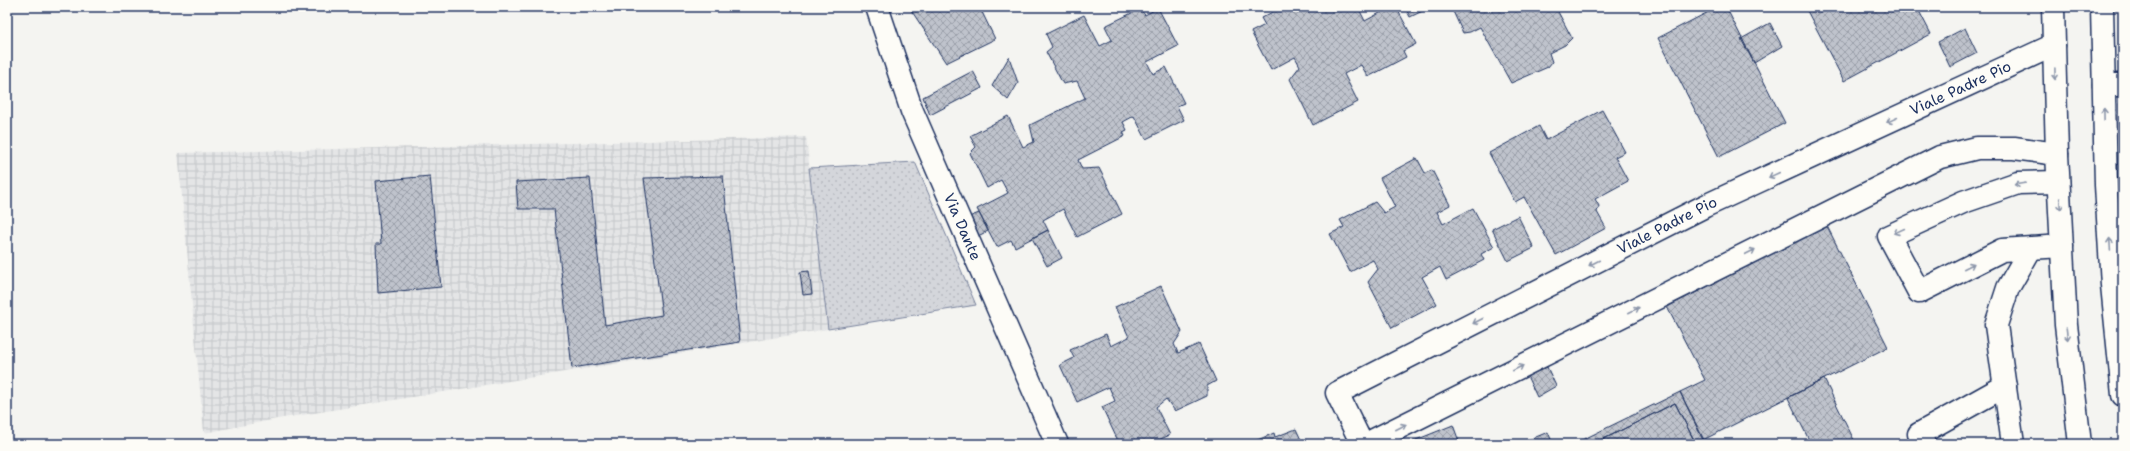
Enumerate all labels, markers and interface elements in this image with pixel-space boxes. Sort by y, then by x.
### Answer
street label: Viale Padre Pio [1907,56,2014,120]
one-way arrow [2051,67,2059,80]
one-way arrow [2101,108,2108,121]
one-way arrow [1886,117,1898,124]
one-way arrow [1768,172,1780,179]
one-way arrow [2013,180,2026,188]
street label: Via Dante [939,190,986,263]
street label: Viale Padre Pio [1614,192,1720,259]
one-way arrow [2056,197,2063,210]
one-way arrow [1893,228,1905,235]
one-way arrow [2106,238,2113,251]
one-way arrow [1744,248,1756,255]
one-way arrow [1588,259,1600,267]
one-way arrow [1963,262,1975,270]
one-way arrow [1628,306,1640,313]
one-way arrow [1472,318,1484,326]
one-way arrow [2064,327,2071,340]
one-way arrow [1511,364,1523,372]
one-way arrow [1395,422,1407,430]

